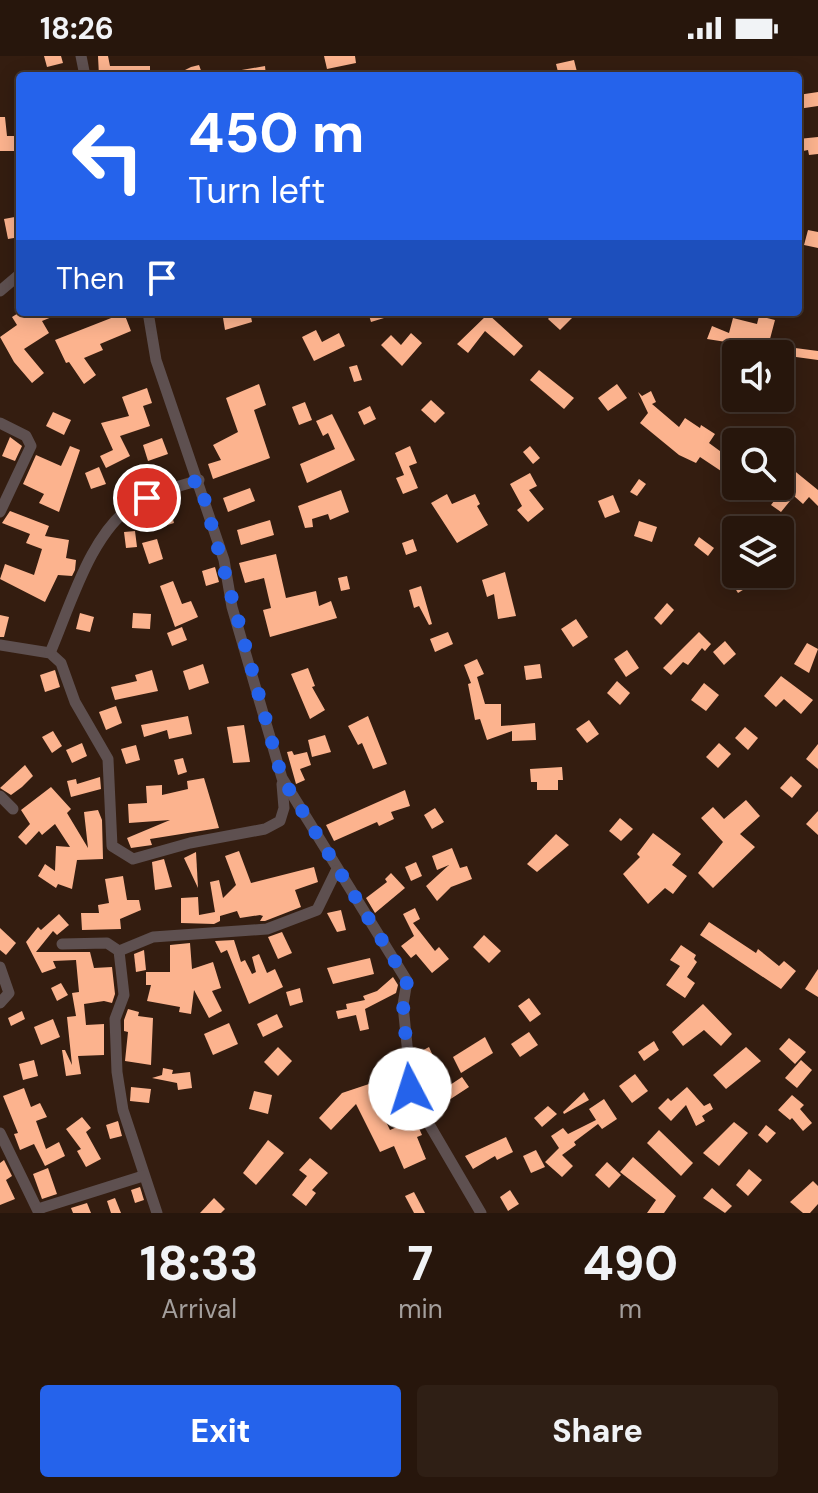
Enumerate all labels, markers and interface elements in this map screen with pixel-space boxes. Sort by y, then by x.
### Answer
text: 18:26 [40,9,114,48]
text: 450 m [188,96,365,169]
icon: left [56,104,160,208]
text: Turn left [188,167,325,214]
icon: arrive [140,256,184,300]
text: Then [56,259,124,298]
map controls [722,340,794,588]
button: sound [722,340,794,412]
button: search [722,428,794,500]
pin [113,464,181,532]
icon: arrive [125,476,169,520]
button: layers [722,516,794,588]
position arrow [368,1047,452,1131]
text: 18:33 [140,1232,258,1295]
text: 7 [408,1232,433,1295]
text: 490 [582,1232,678,1295]
text: Arrival [161,1292,237,1326]
text: min [398,1292,443,1326]
text: m [619,1292,642,1326]
button: Exit [40,1385,401,1477]
button: Share [417,1385,778,1477]

